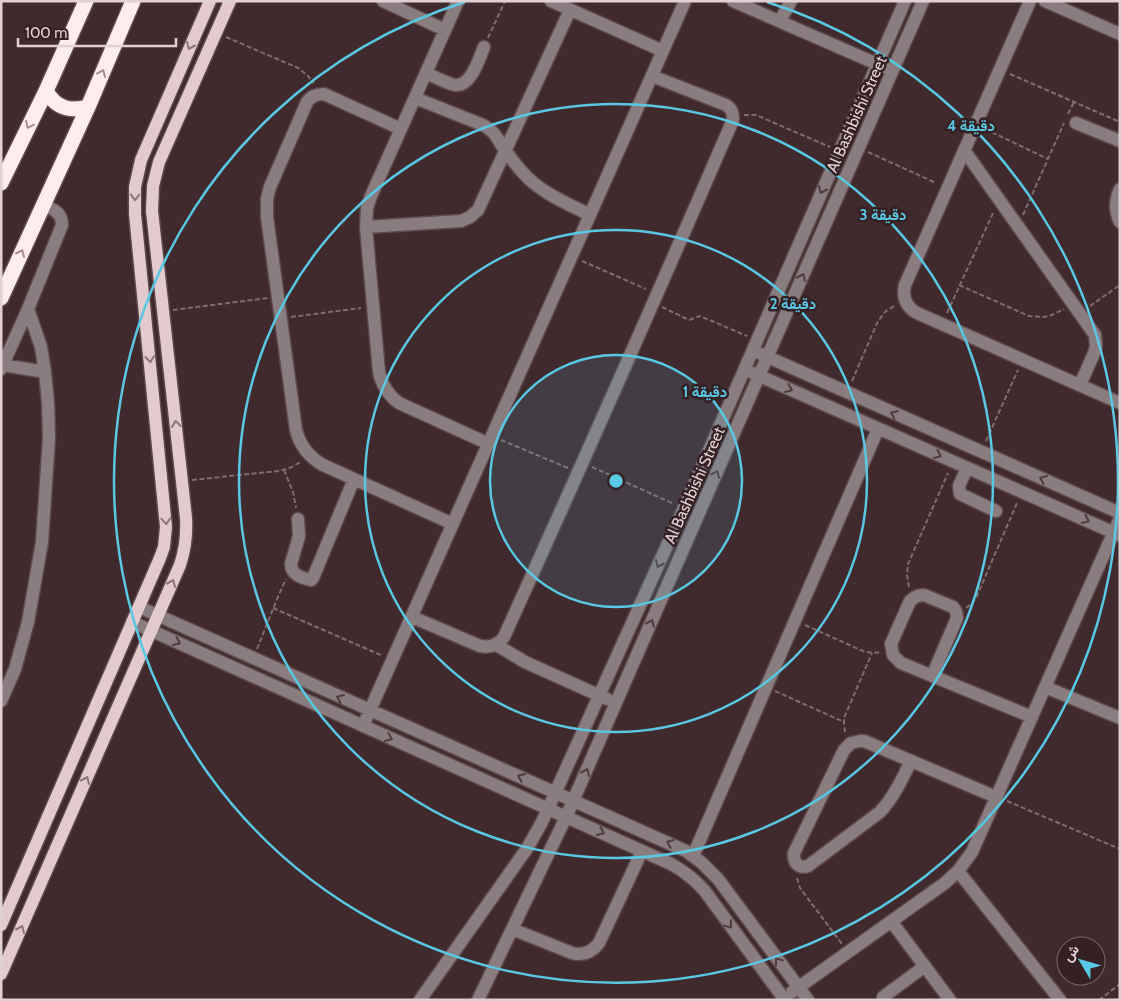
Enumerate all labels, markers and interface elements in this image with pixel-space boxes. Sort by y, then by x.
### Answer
scale bar [18,15,175,47]
text: 100 m [25,24,67,42]
one-way arrow [186,41,197,50]
street label: Al Bashbishi Street [822,53,891,175]
one-way arrow [96,69,107,78]
text: 4 دقيقة [947,117,995,135]
one-way arrow [25,120,35,129]
one-way arrow [818,185,829,194]
one-way arrow [129,194,140,202]
text: 3 دقيقة [860,206,906,224]
one-way arrow [15,249,26,258]
one-way arrow [796,273,807,282]
text: 2 دقيقة [770,295,816,313]
one-way arrow [144,355,155,363]
text: 1 دقيقة [683,383,727,401]
one-way arrow [784,383,793,393]
one-way arrow [890,409,899,420]
one-way arrow [171,419,182,427]
street label: Al Bashbishi Street [660,424,729,546]
one-way arrow [933,448,942,459]
one-way arrow [710,470,721,479]
centre of rings [607,472,625,490]
one-way arrow [1039,475,1048,486]
one-way arrow [1081,514,1090,525]
one-way arrow [160,517,171,525]
one-way arrow [655,558,665,567]
one-way arrow [166,579,176,588]
one-way arrow [644,619,655,628]
one-way arrow [172,636,181,647]
one-way arrow [336,693,345,704]
one-way arrow [384,731,393,742]
one-way arrow [579,768,590,777]
one-way arrow [517,773,526,784]
one-way arrow [79,776,90,785]
one-way arrow [596,826,605,837]
one-way arrow [666,839,675,850]
one-way arrow [724,919,732,928]
one-way arrow [14,925,25,934]
north arrow [1056,936,1106,986]
text: ش [1058,941,1083,965]
one-way arrow [776,958,784,967]

